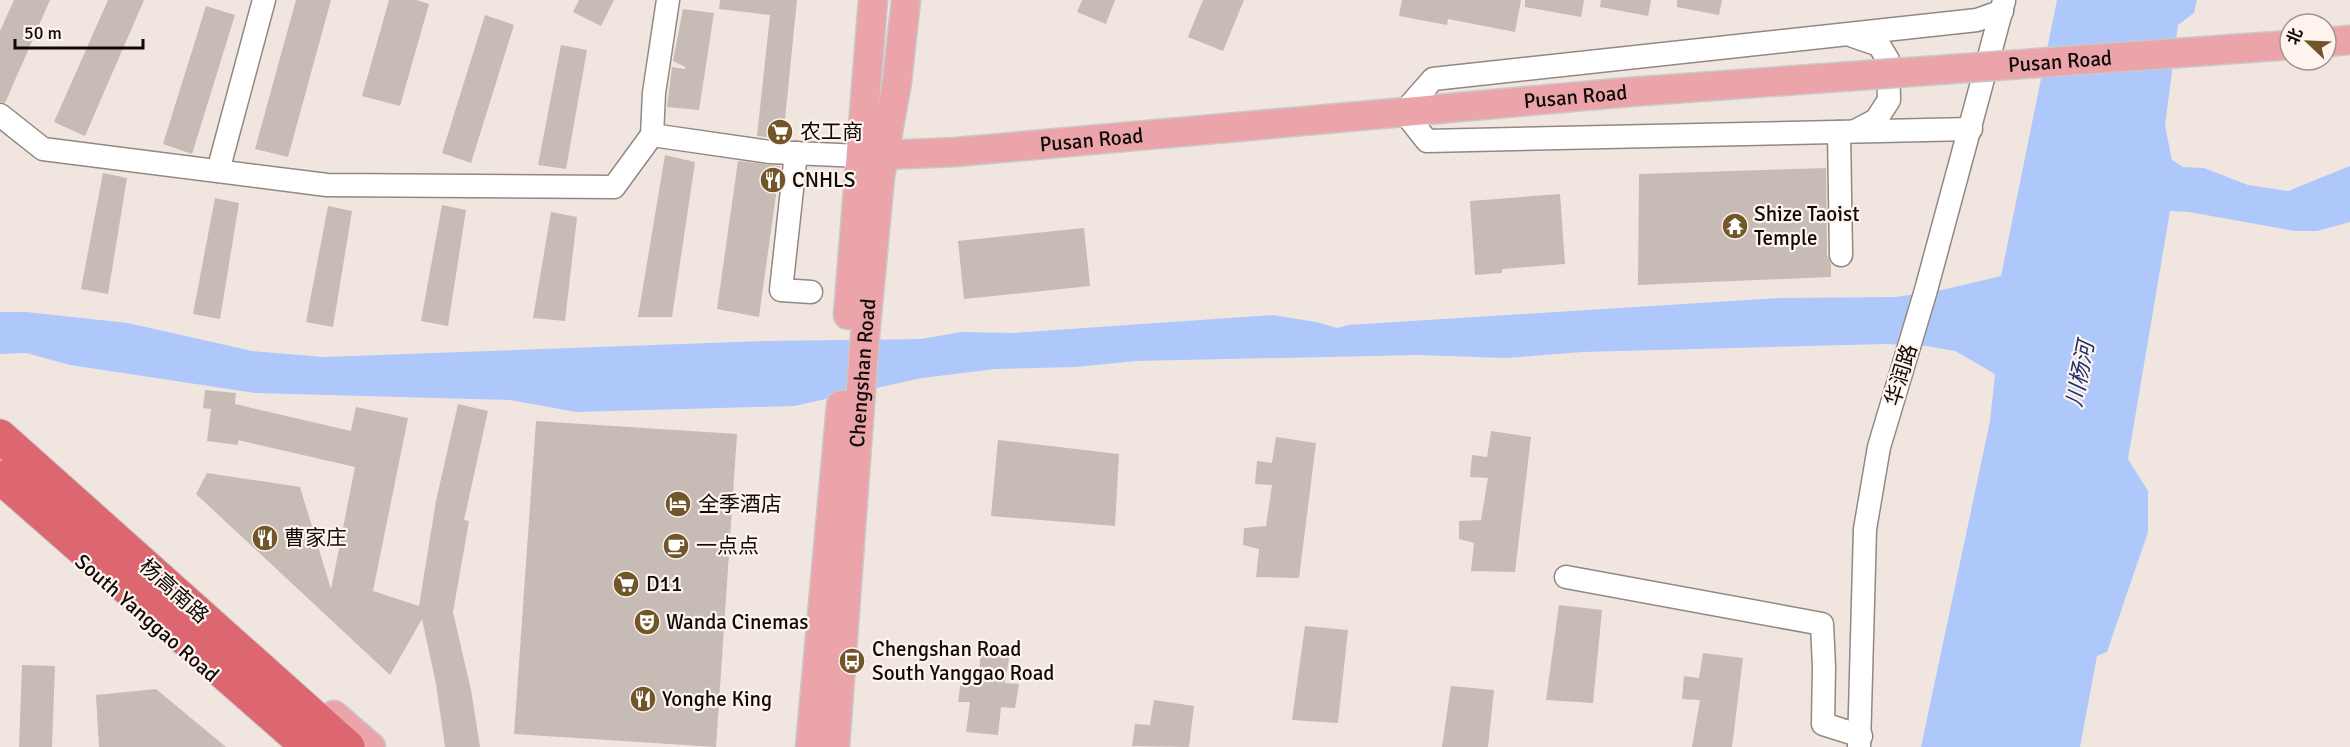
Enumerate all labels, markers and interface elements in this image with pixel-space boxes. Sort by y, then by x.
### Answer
scale bar [15,12,142,50]
north arrow [2278,12,2338,72]
text: 50 m [24,22,62,44]
text: 北 [2283,25,2307,48]
street label: Pusan Road [2007,45,2113,78]
street label: Pusan Road [1522,79,1628,114]
supermarket icon: 农工商 [765,117,795,147]
place label: 农工商 [800,119,863,145]
street label: Pusan Road [1038,122,1144,157]
restaurant icon: CNHLS [758,165,788,195]
place label: CNHLS [792,167,856,193]
place label: Shize Taoist Temple [1754,201,1860,251]
temple icon: Shize Taoist Temple [1720,211,1750,241]
street label: Chengshan Road [844,297,881,449]
water label: 川杨河 [2060,335,2100,409]
street label: 华润路 [1879,341,1923,409]
hotel icon: 全季酒店 [663,489,693,519]
place label: 全季酒店 [698,491,782,517]
restaurant icon: 曹家庄 [250,523,280,553]
place label: 曹家庄 [284,525,347,551]
cafe icon: 一点点 [661,531,691,561]
place label: 一点点 [696,533,759,559]
street label: South Yanggao Road [70,548,224,688]
street label: 杨高南路 [134,553,214,629]
supermarket icon: D11 [611,569,641,599]
place label: D11 [646,571,682,597]
theatre icon: Wanda Cinemas [632,607,662,637]
place label: Wanda Cinemas [666,609,809,635]
place label: Chengshan Road South Yanggao Road [872,636,1054,686]
bus stop icon: Chengshan Road South Yanggao Road [837,646,867,676]
restaurant icon: Yonghe King [628,684,658,714]
place label: Yonghe King [662,686,772,712]

